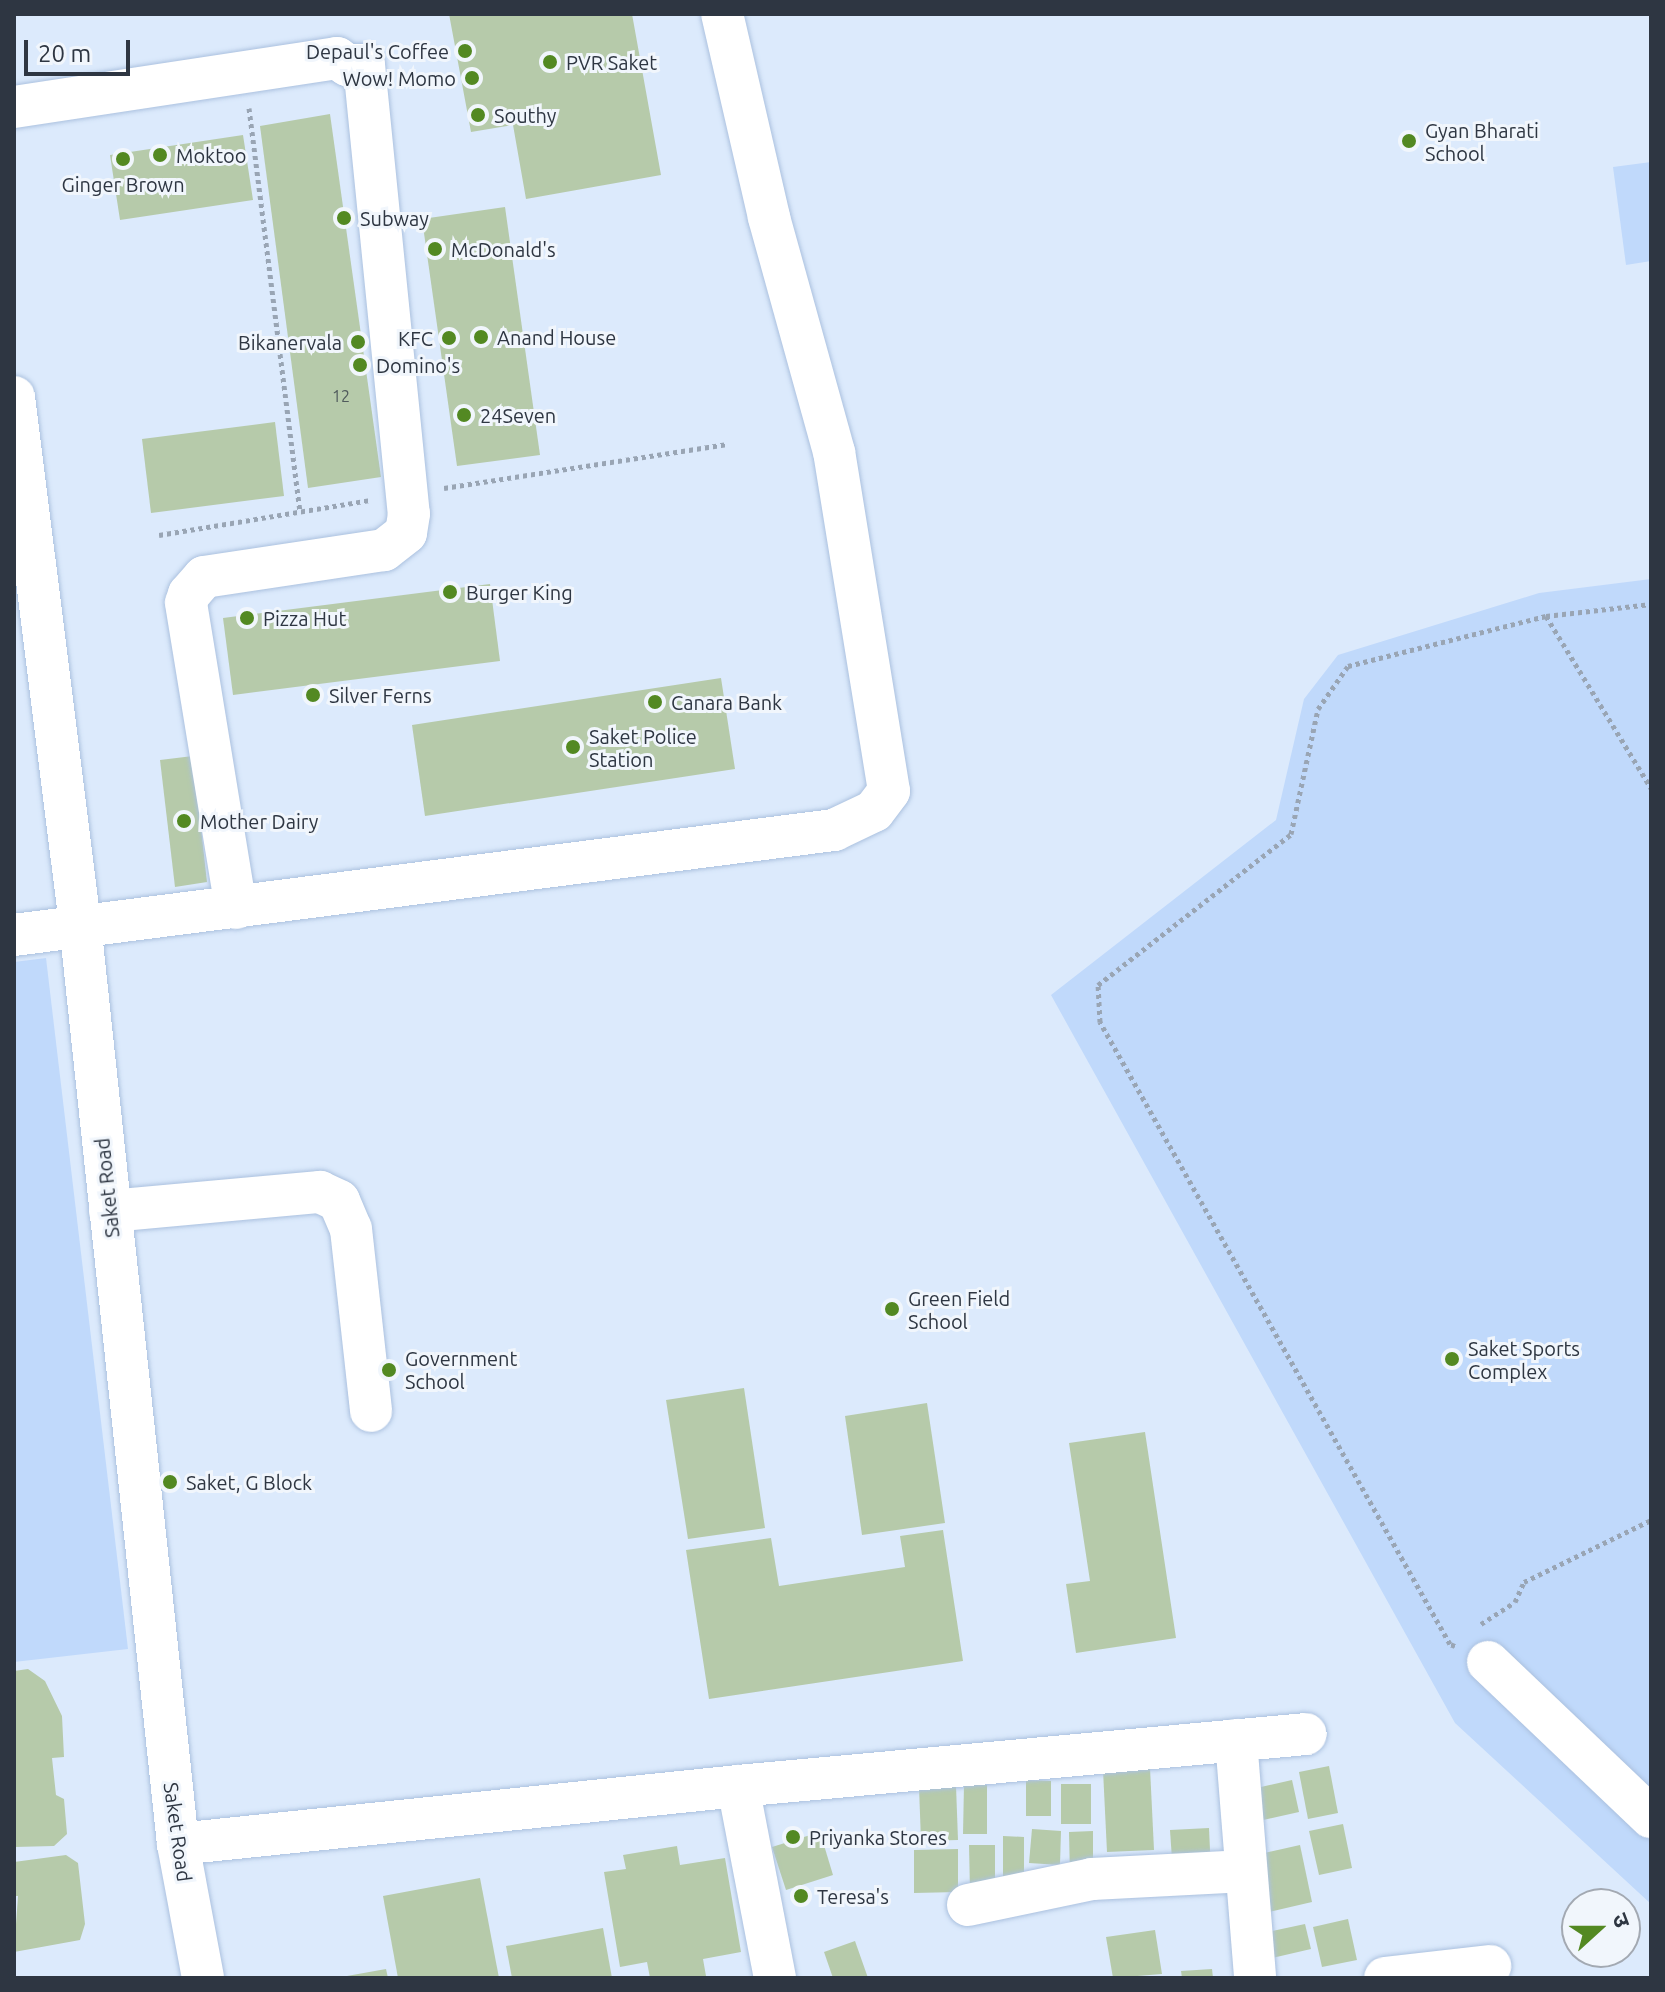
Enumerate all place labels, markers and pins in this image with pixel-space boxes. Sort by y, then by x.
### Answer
place label: Depaul's Coffee [306,39,449,63]
marker: Depaul's Coffee [456,42,474,60]
place label: PVR Saket [566,50,657,74]
marker: PVR Saket [541,53,559,71]
place label: Wow! Momo [342,66,456,90]
marker: Wow! Momo [463,69,481,87]
place label: Southy [494,103,556,127]
marker: Southy [469,106,487,124]
place label: Gyan Bharati School [1425,118,1539,165]
marker: Gyan Bharati School [1400,132,1418,150]
place label: Moktoo [176,143,246,167]
marker: Moktoo [151,146,169,164]
marker: Ginger Brown [114,150,132,168]
place label: Ginger Brown [61,172,185,196]
place label: Subway [360,206,429,230]
marker: Subway [335,209,353,227]
place label: McDonald's [451,237,556,261]
marker: McDonald's [426,240,444,258]
place label: Anand House [497,325,616,349]
place label: KFC [398,326,433,350]
marker: Anand House [472,328,490,346]
marker: KFC [440,329,458,347]
place label: Bikanervala [238,330,342,354]
marker: Bikanervala [349,333,367,351]
place label: Domino's [376,353,460,377]
marker: Domino's [351,356,369,374]
place label: 24Seven [480,403,556,427]
marker: 24Seven [455,406,473,424]
place label: Burger King [466,580,573,604]
marker: Burger King [441,583,459,601]
place label: Pizza Hut [263,606,346,630]
marker: Pizza Hut [238,609,256,627]
place label: Silver Ferns [329,683,432,707]
marker: Silver Ferns [304,686,322,704]
place label: Canara Bank [671,690,782,714]
marker: Canara Bank [646,693,664,711]
place label: Saket Police Station [589,724,697,771]
marker: Saket Police Station [564,738,582,756]
place label: Mother Dairy [200,809,318,833]
marker: Mother Dairy [175,812,193,830]
place label: Green Field School [908,1286,1010,1333]
marker: Green Field School [883,1300,901,1318]
place label: Saket Sports Complex [1468,1336,1580,1383]
place label: Government School [405,1346,517,1393]
marker: Saket Sports Complex [1443,1350,1461,1368]
marker: Government School [380,1361,398,1379]
place label: Saket, G Block [186,1470,312,1494]
marker: Saket, G Block [161,1473,179,1491]
place label: Priyanka Stores [809,1825,947,1849]
marker: Priyanka Stores [784,1828,802,1846]
place label: Teresa's [817,1884,889,1908]
marker: Teresa's [792,1887,810,1905]

